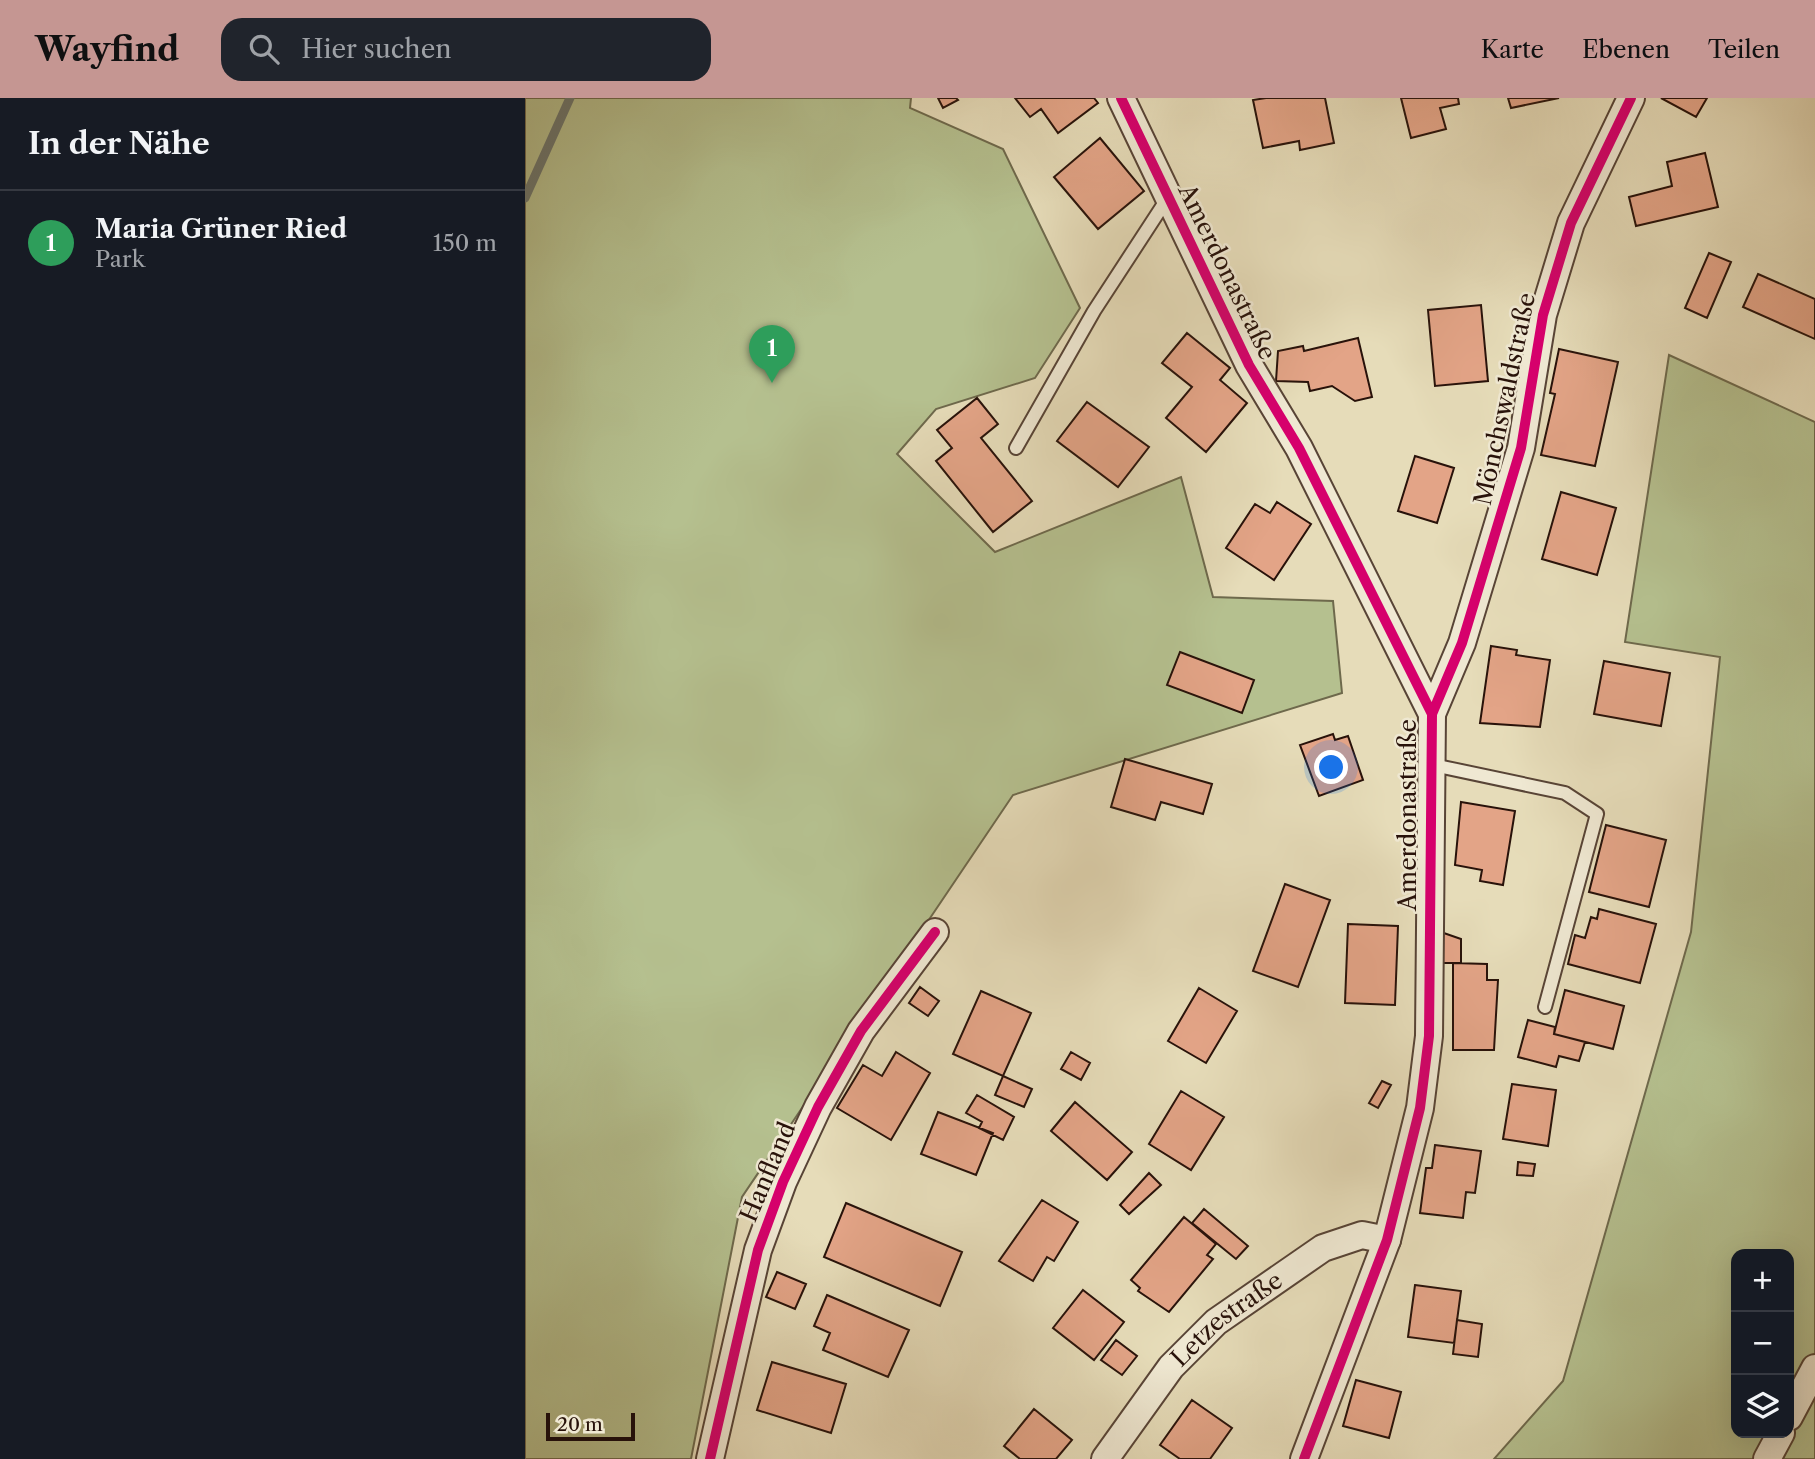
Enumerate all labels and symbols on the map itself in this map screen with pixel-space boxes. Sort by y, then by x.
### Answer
street label: Amerdonastraße [1172,178,1283,364]
street label: Mönchswaldstraße [1468,290,1541,508]
pin: 1 [749,325,795,383]
street label: Amerdonastraße [1393,719,1422,912]
your location [1314,750,1348,784]
street label: Hanfland [734,1117,802,1226]
street label: Letzestraße [1165,1265,1288,1373]
scale bar [546,1410,635,1442]

